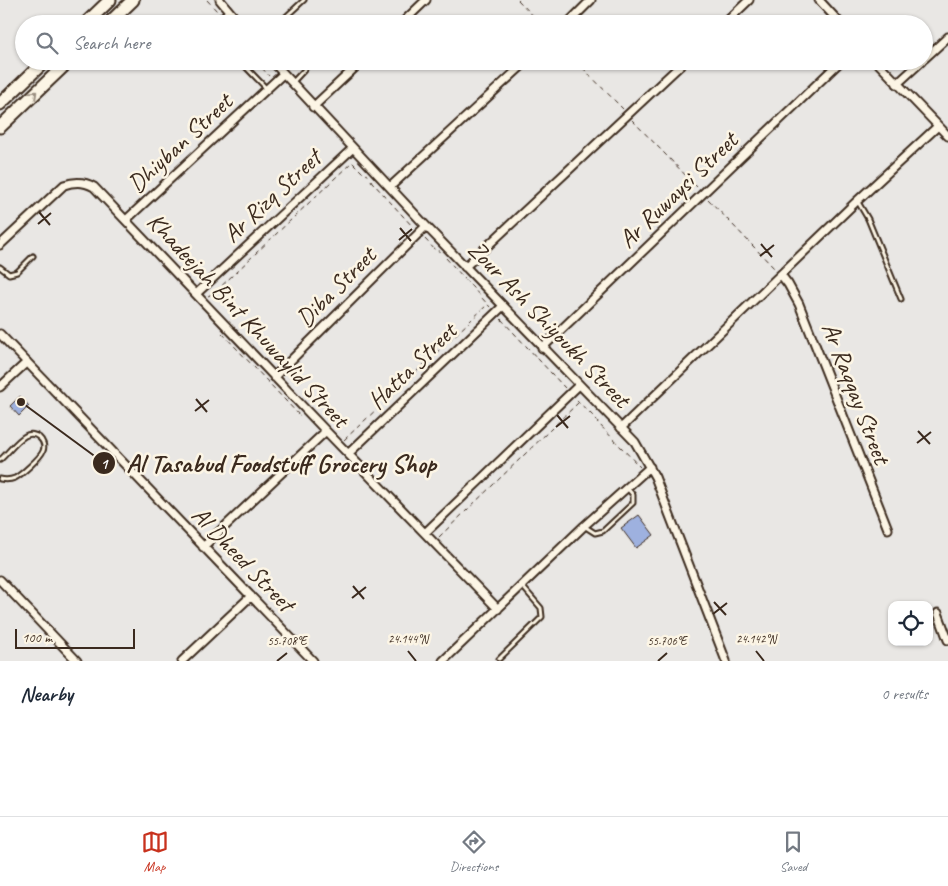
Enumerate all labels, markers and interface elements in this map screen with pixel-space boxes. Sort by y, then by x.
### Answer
search box [15,15,933,70]
icon: search [33,29,61,57]
text: Search here [73,31,150,55]
street label: Dhiyban Street [121,85,241,200]
one-way arrow [29,91,38,100]
street label: Ar Ruwaysi Street [612,123,746,255]
street label: Ar Rizq Street [216,140,331,250]
street label: Khadeejah Bint Khuwaylid Street [140,206,358,436]
street label: Zour Ash Shiyoukh Street [461,234,639,416]
street label: Diba Street [289,238,385,334]
street label: Hatta Street [361,314,465,416]
street label: Ar Raqqay Street [814,318,899,471]
callout: Al Tasabud Foodstuff Grocery Shop [91,443,446,484]
text: Al Tasabud Foodstuff Grocery Shop [126,447,438,480]
text: 1 [101,455,110,474]
street label: Al Dheed Street [185,499,304,621]
map controls [888,601,933,646]
button: locate [888,601,933,646]
scale bar [15,626,135,649]
text: 100 m [22,629,52,646]
text: 24.144°N [388,631,430,647]
text: 24.142°N [736,631,778,647]
text: 55.708°E [267,633,308,649]
text: 55.706°E [647,633,688,649]
text: Nearby [20,681,73,707]
text: 0 results [881,684,928,704]
tab: Map [141,828,169,875]
tab: Directions [450,828,498,875]
tab: Saved [779,828,807,875]

